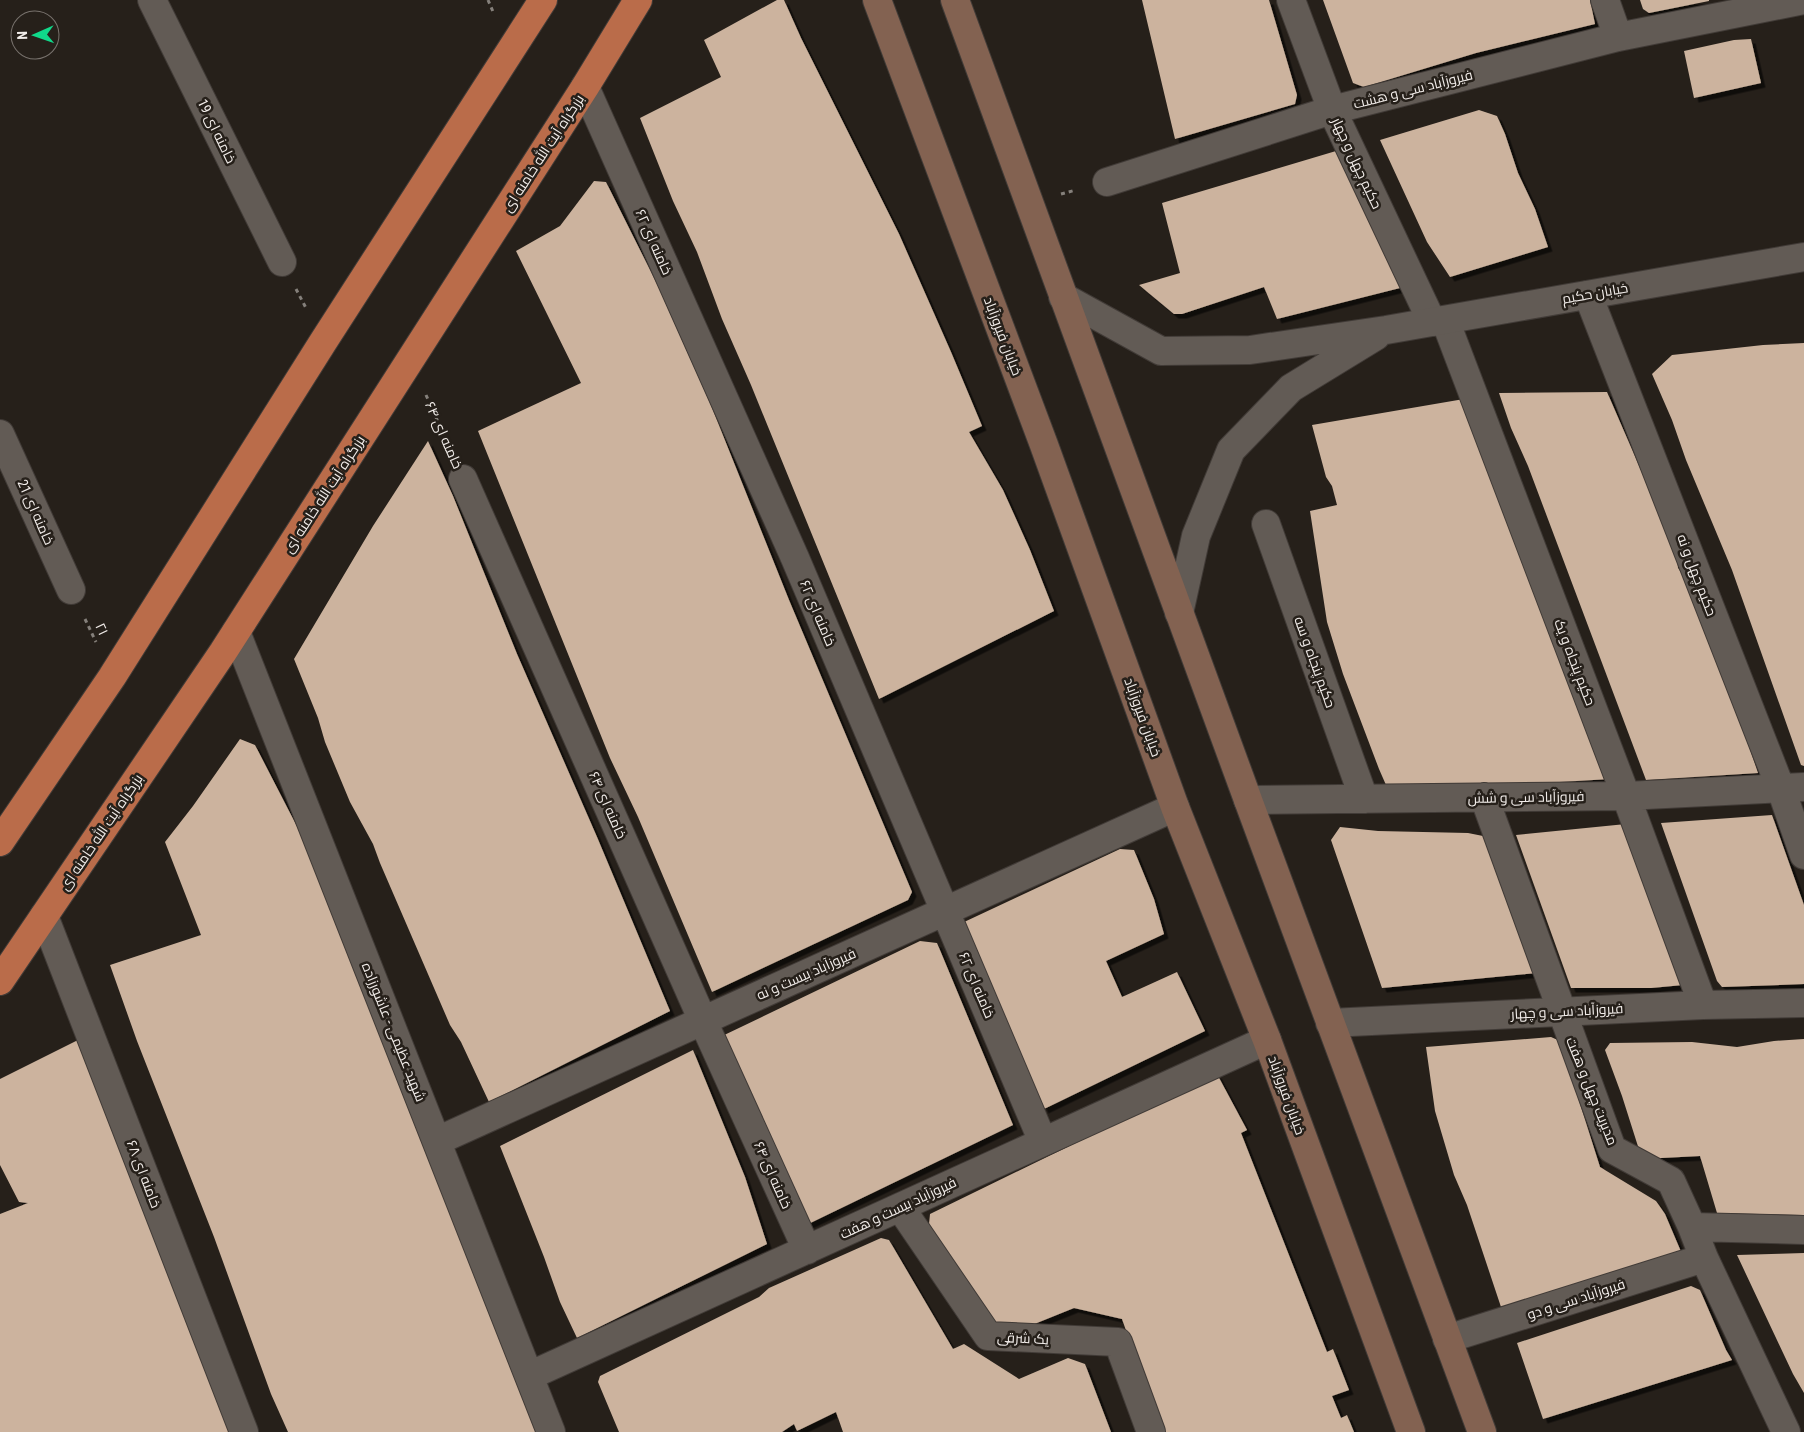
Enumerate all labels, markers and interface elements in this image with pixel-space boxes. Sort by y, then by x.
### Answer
north arrow [10,10,60,60]
text: N [14,31,30,40]
street label: فیروزآباد سی و هشت [1352,66,1474,112]
street label: بزرگراه آیت الله خامنه ای [498,91,587,215]
street label: خامنه ای 19 [195,96,239,166]
street label: حکیم چهل و چهار [1327,114,1385,212]
street label: خامنه ای ۶۲ [632,207,676,277]
street label: خیابان حکیم [1561,279,1630,309]
street label: خیابان فیروزآباد [981,294,1025,378]
street label: خامنه ای ۶۴ [422,399,466,471]
street label: بزرگراه آیت الله خامنه ای [279,432,368,556]
street label: خامنه ای 21 [15,477,57,547]
street label: حکیم چهل و نه [1672,532,1720,619]
street label: خامنه ای ۶۲ [797,578,839,648]
street label: حکیم پنجاه و سه [1289,614,1339,710]
street label: حکیم پنجاه و یک [1549,616,1599,708]
street label: ۲۱ [92,620,112,638]
street label: خیابان فیروزآباد [1121,675,1165,759]
street label: خامنه ای ۶۴ [586,769,630,841]
street label: بزرگراه آیت الله خامنه ای [55,770,146,893]
street label: فیروزآباد سی و شش [1467,788,1585,806]
street label: فیروزآباد بیست و نه [754,945,858,1003]
street label: خامنه ای ۶۲ [956,950,998,1020]
street label: شهید عظیمی - عاشورزاده [359,960,429,1104]
street label: فیروزآباد سی و چهار [1509,1000,1624,1024]
street label: مدیریت چهل و هفت [1561,1035,1621,1148]
street label: خیابان فیروزآباد [1265,1053,1309,1137]
street label: خامنه ای ۶۸ [124,1138,164,1210]
street label: خامنه ای ۶۴ [751,1139,795,1211]
street label: فیروزآباد بیست و هفت [837,1174,959,1242]
street label: فیروزآباد سی و دو [1525,1276,1627,1322]
street label: یک شرقی [997,1329,1050,1347]

